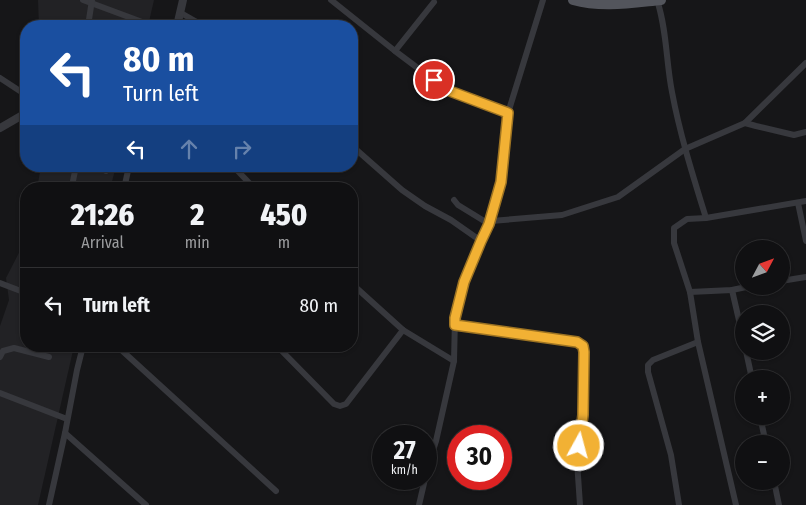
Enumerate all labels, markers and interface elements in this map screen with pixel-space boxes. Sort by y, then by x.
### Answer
text: 80 m [123,38,195,80]
icon: left [40,40,105,105]
pin [413,59,455,101]
icon: arrive [420,66,448,94]
text: Turn left [123,80,199,107]
icon: left [122,135,150,163]
icon: ahead [175,135,203,163]
icon: right [228,135,256,163]
text: 21:26 [71,197,134,233]
text: 2 [190,197,204,233]
text: 450 [260,197,307,233]
text: Arrival [81,233,124,252]
text: min [185,233,210,252]
text: m [278,233,290,252]
north arrow [735,240,790,295]
map controls [735,240,790,490]
icon: left [40,291,68,319]
text: Turn left [83,294,150,317]
text: 80 m [300,294,338,317]
button: layers [735,305,790,360]
button: + [735,370,790,425]
position arrow [552,419,604,471]
speed limit sign: 30 [447,425,512,490]
button: − [735,435,790,490]
text: 27 [393,436,416,466]
text: km/h [391,463,418,477]

